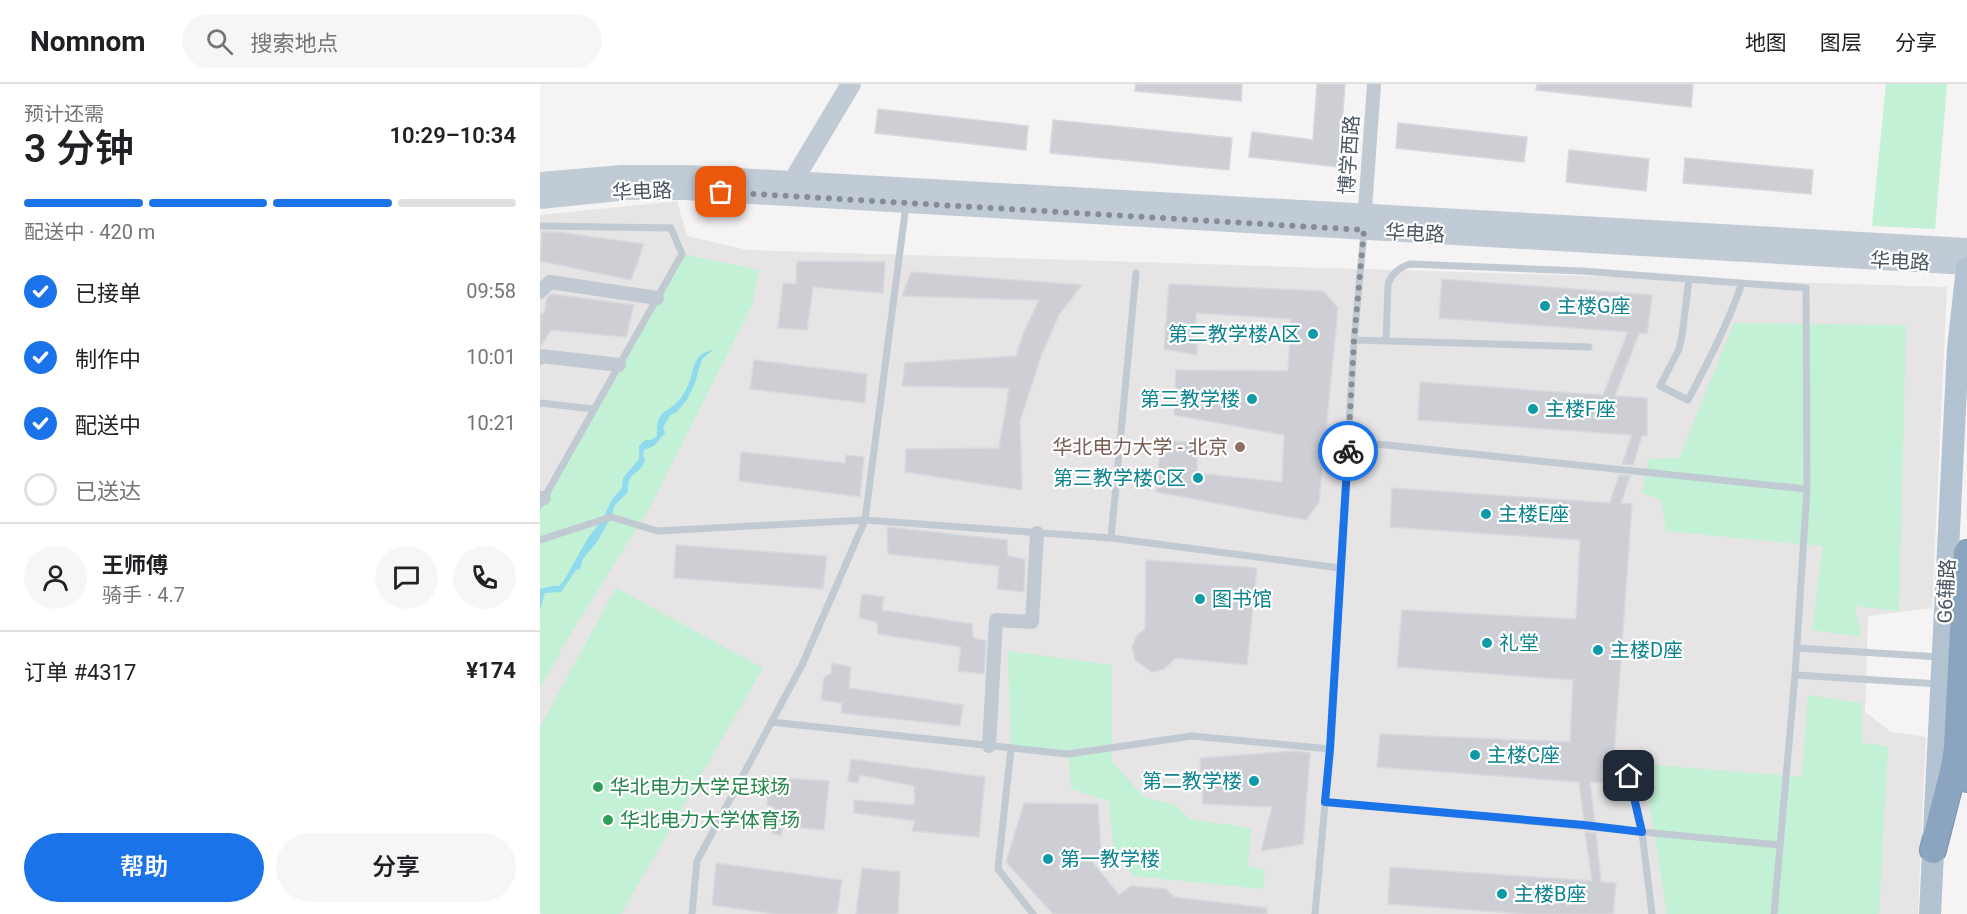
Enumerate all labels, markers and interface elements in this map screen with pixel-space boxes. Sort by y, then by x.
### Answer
search box [182,14,602,68]
text: Nomnom [30,25,146,58]
icon: search [203,25,236,58]
text: 搜索地点 [251,31,339,56]
text: 地图 [1745,31,1787,55]
text: 图层 [1820,31,1862,55]
text: 分享 [1895,31,1937,55]
text: 预计还需 [24,102,104,126]
street label: 博学西路 [1334,114,1364,196]
text: 10:29–10:34 [389,123,516,148]
text: 3 分钟 [24,126,134,172]
pin [695,166,746,217]
icon: bag [704,175,737,208]
street label: 华电路 [612,178,672,204]
street label: 华电路 [1384,219,1446,247]
text: 配送中 · 420 m [24,220,155,244]
street label: 华电路 [1869,247,1931,275]
icon: check [24,275,57,308]
text: 09:58 [466,279,516,303]
text: 已接单 [75,281,141,306]
place label: 主楼G座 [1557,294,1631,318]
marker: 主楼G座 [1538,299,1552,313]
place label: 第三教学楼A区 [1168,322,1301,346]
marker: 第三教学楼A区 [1306,327,1320,341]
icon: check [24,341,57,374]
text: 10:01 [466,345,516,369]
text: 制作中 [75,347,141,372]
place label: 第三教学楼 [1140,387,1240,411]
marker: 第三教学楼 [1245,392,1259,406]
place label: 主楼F座 [1545,397,1616,421]
marker: 主楼F座 [1526,402,1540,416]
icon: check [24,407,57,440]
text: 10:21 [466,411,516,435]
text: 配送中 [75,413,141,438]
courier [1318,421,1378,481]
place label: 华北电力大学 - 北京 [1053,435,1228,459]
icon: bike [1332,435,1365,468]
marker: 华北电力大学 - 北京 [1233,440,1247,454]
place label: 第三教学楼C区 [1053,466,1186,490]
marker: 第三教学楼C区 [1191,471,1205,485]
text: 已送达 [75,479,141,504]
place label: 主楼E座 [1498,502,1569,526]
marker: 主楼E座 [1479,507,1493,521]
button: person [24,546,87,609]
button: chat [375,546,438,609]
button: phone [453,546,516,609]
text: 王师傅 [102,553,168,578]
street label: G6辅路 [1932,558,1960,624]
text: 骑手 · 4.7 [102,583,185,607]
place label: 图书馆 [1212,587,1272,611]
marker: 图书馆 [1193,592,1207,606]
place label: 礼堂 [1499,631,1539,655]
marker: 礼堂 [1480,636,1494,650]
place label: 主楼D座 [1610,638,1683,662]
marker: 主楼D座 [1591,643,1605,657]
text: ¥174 [466,658,516,683]
text: 订单 #4317 [24,660,136,685]
place label: 主楼C座 [1487,743,1560,767]
marker: 主楼C座 [1468,748,1482,762]
pin [1603,750,1654,801]
icon: home [1612,759,1645,792]
place label: 第二教学楼 [1142,769,1242,793]
marker: 第二教学楼 [1247,774,1261,788]
place label: 华北电力大学足球场 [610,775,790,799]
marker: 华北电力大学足球场 [591,780,605,794]
place label: 华北电力大学体育场 [620,808,800,832]
marker: 华北电力大学体育场 [601,813,615,827]
button: 帮助 [24,833,264,902]
button: 分享 [276,833,516,902]
place label: 第一教学楼 [1060,847,1160,871]
marker: 第一教学楼 [1041,852,1055,866]
place label: 主楼B座 [1514,882,1586,906]
marker: 主楼B座 [1495,887,1509,901]

